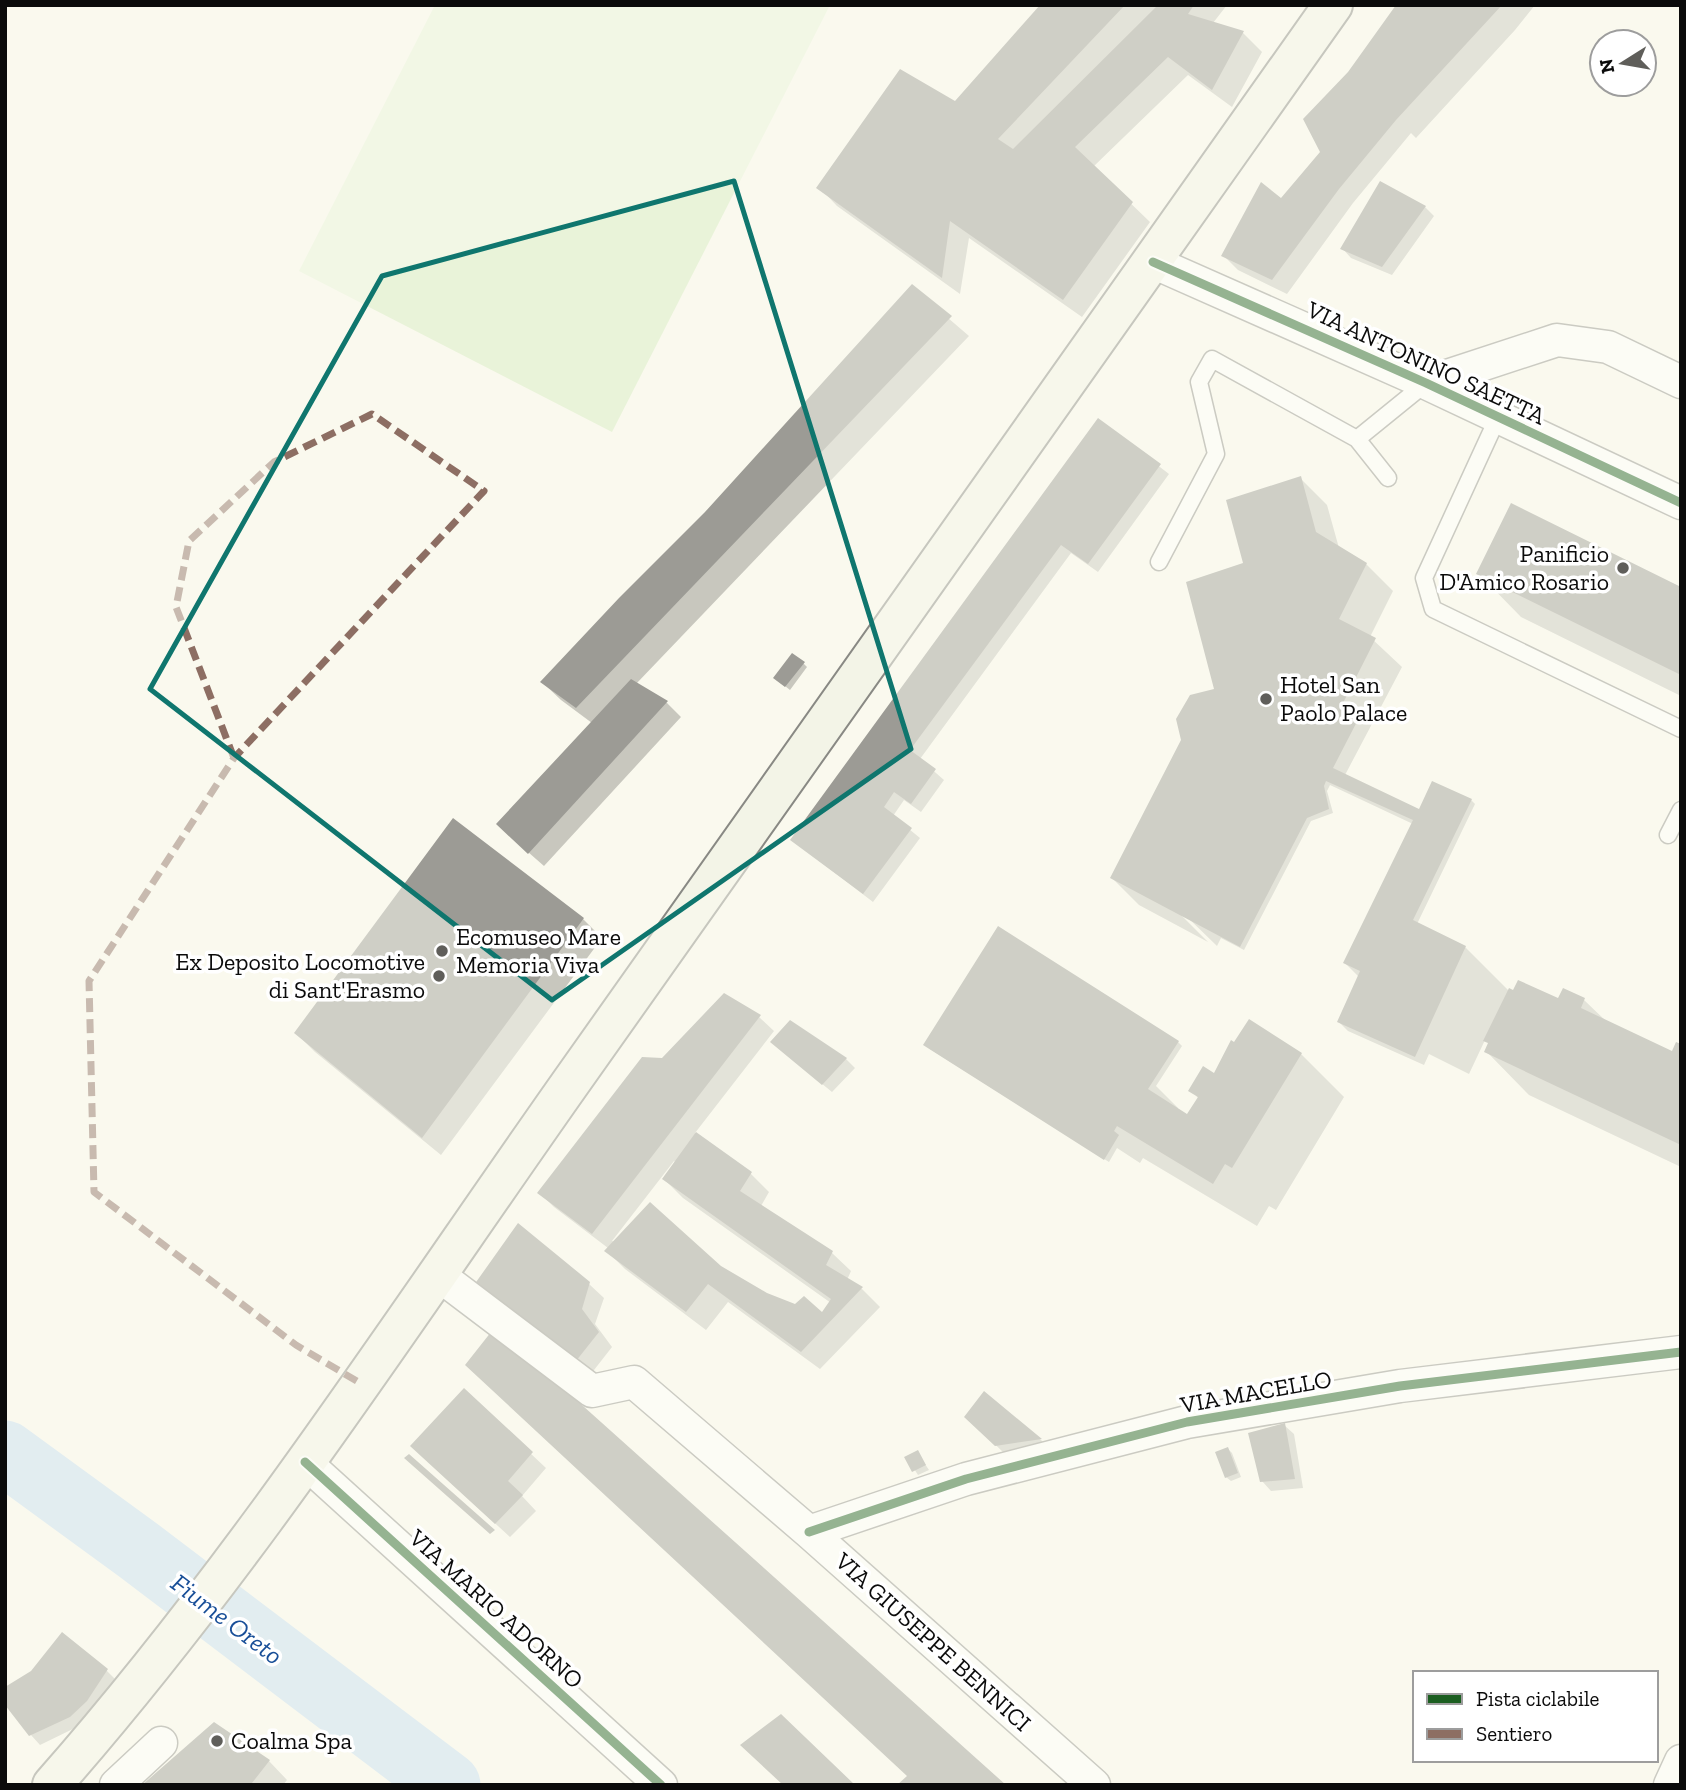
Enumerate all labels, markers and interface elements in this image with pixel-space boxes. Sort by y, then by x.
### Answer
north arrow [1588,28,1658,98]
text: N [1594,57,1619,75]
street label: VIA ANTONINO SAETTA [1301,294,1550,431]
place label: Panificio D'Amico Rosario [1439,539,1609,596]
marker: Panificio D'Amico Rosario [1615,560,1631,576]
place label: Hotel San Paolo Palace [1280,670,1407,727]
marker: Hotel San Paolo Palace [1258,691,1274,707]
place label: Ecomuseo Mare Memoria Viva [456,922,621,979]
marker: Ecomuseo Mare Memoria Viva [434,943,450,959]
place label: Ex Deposito Locomotive di Sant'Erasmo [175,947,425,1004]
marker: Ex Deposito Locomotive di Sant'Erasmo [431,968,447,984]
street label: VIA MACELLO [1177,1364,1334,1419]
street label: VIA MARIO ADORNO [403,1522,589,1694]
street label: VIA GIUSEPPE BENNICI [829,1545,1037,1737]
water label: Fiume Oreto [165,1567,289,1671]
legend [1413,1671,1658,1762]
text: Pista ciclabile [1476,1686,1600,1711]
text: Sentiero [1476,1721,1552,1746]
place label: Coalma Spa [231,1726,353,1755]
marker: Coalma Spa [209,1733,225,1749]

